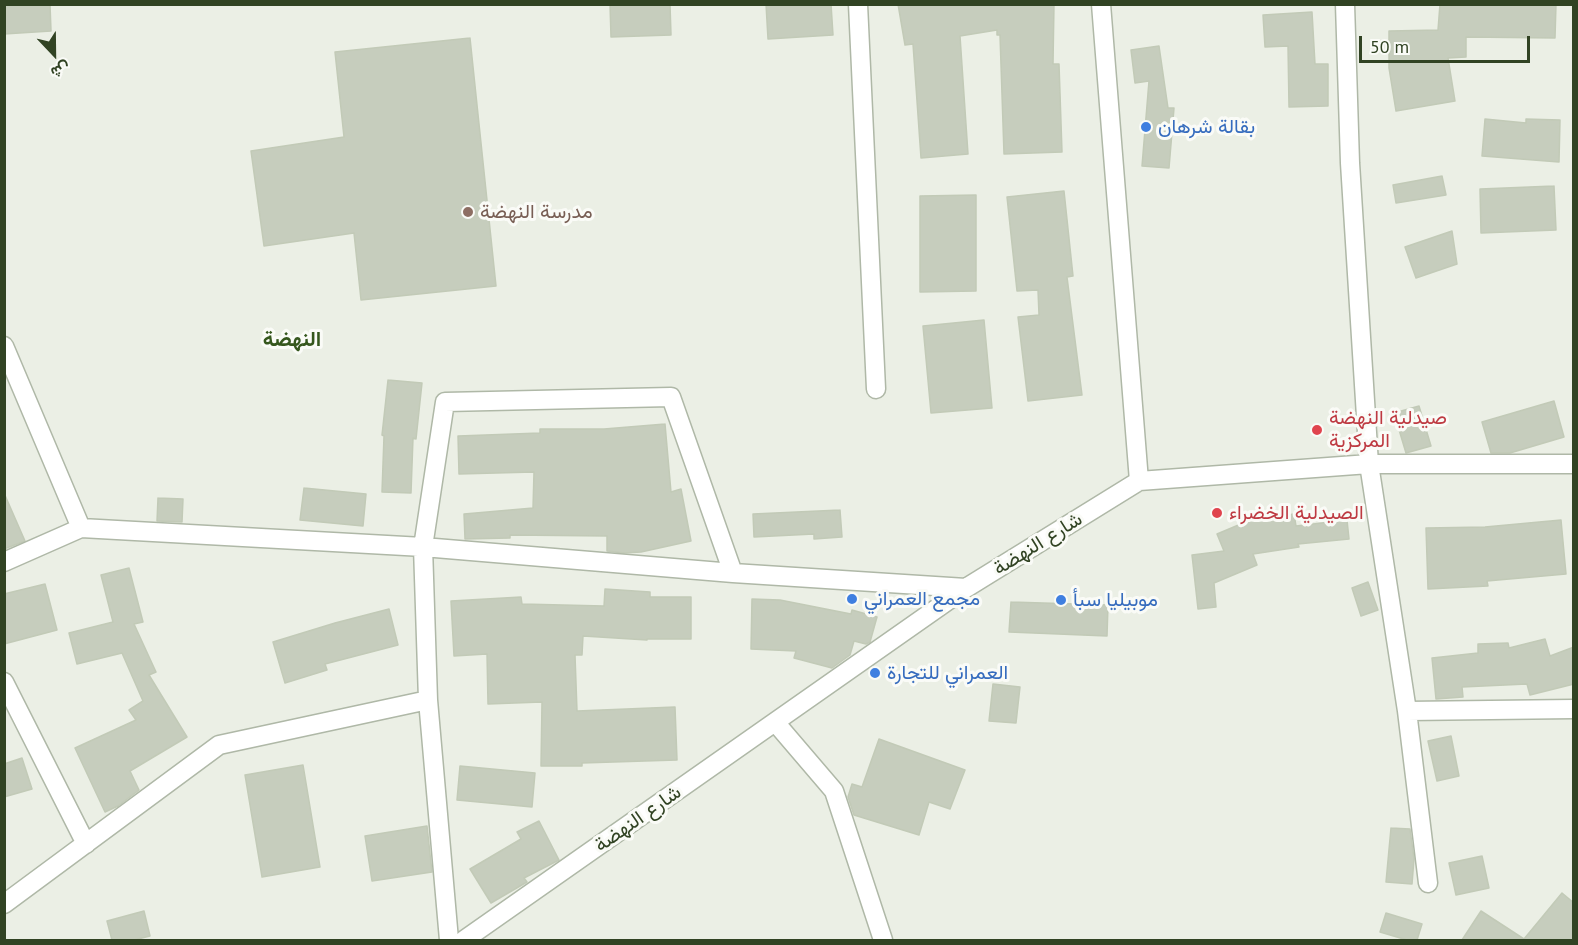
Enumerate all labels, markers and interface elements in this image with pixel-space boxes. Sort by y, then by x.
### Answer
north arrow [24,24,84,84]
scale bar [1362,24,1533,62]
text: 50 m [1370,35,1409,58]
text: ش [48,58,73,84]
place label: بقالة شرهان [1158,115,1255,139]
marker: بقالة شرهان [1139,120,1153,134]
place label: مدرسة النهضة [480,200,593,224]
marker: مدرسة النهضة [461,205,475,219]
district label: النهضة [263,327,321,353]
place label: صيدلية النهضة المركزية [1329,406,1447,453]
marker: صيدلية النهضة المركزية [1310,423,1324,437]
place label: الصيدلية الخضراء [1229,501,1364,525]
marker: الصيدلية الخضراء [1210,506,1224,520]
street label: شارع النهضة [989,507,1087,581]
place label: مجمع العمراني [864,587,980,611]
place label: موبيليا سبأ [1073,588,1158,612]
marker: مجمع العمراني [845,592,859,606]
marker: موبيليا سبأ [1054,593,1068,607]
place label: العمراني للتجارة [887,661,1008,685]
marker: العمراني للتجارة [868,666,882,680]
street label: شارع النهضة [590,780,686,858]

